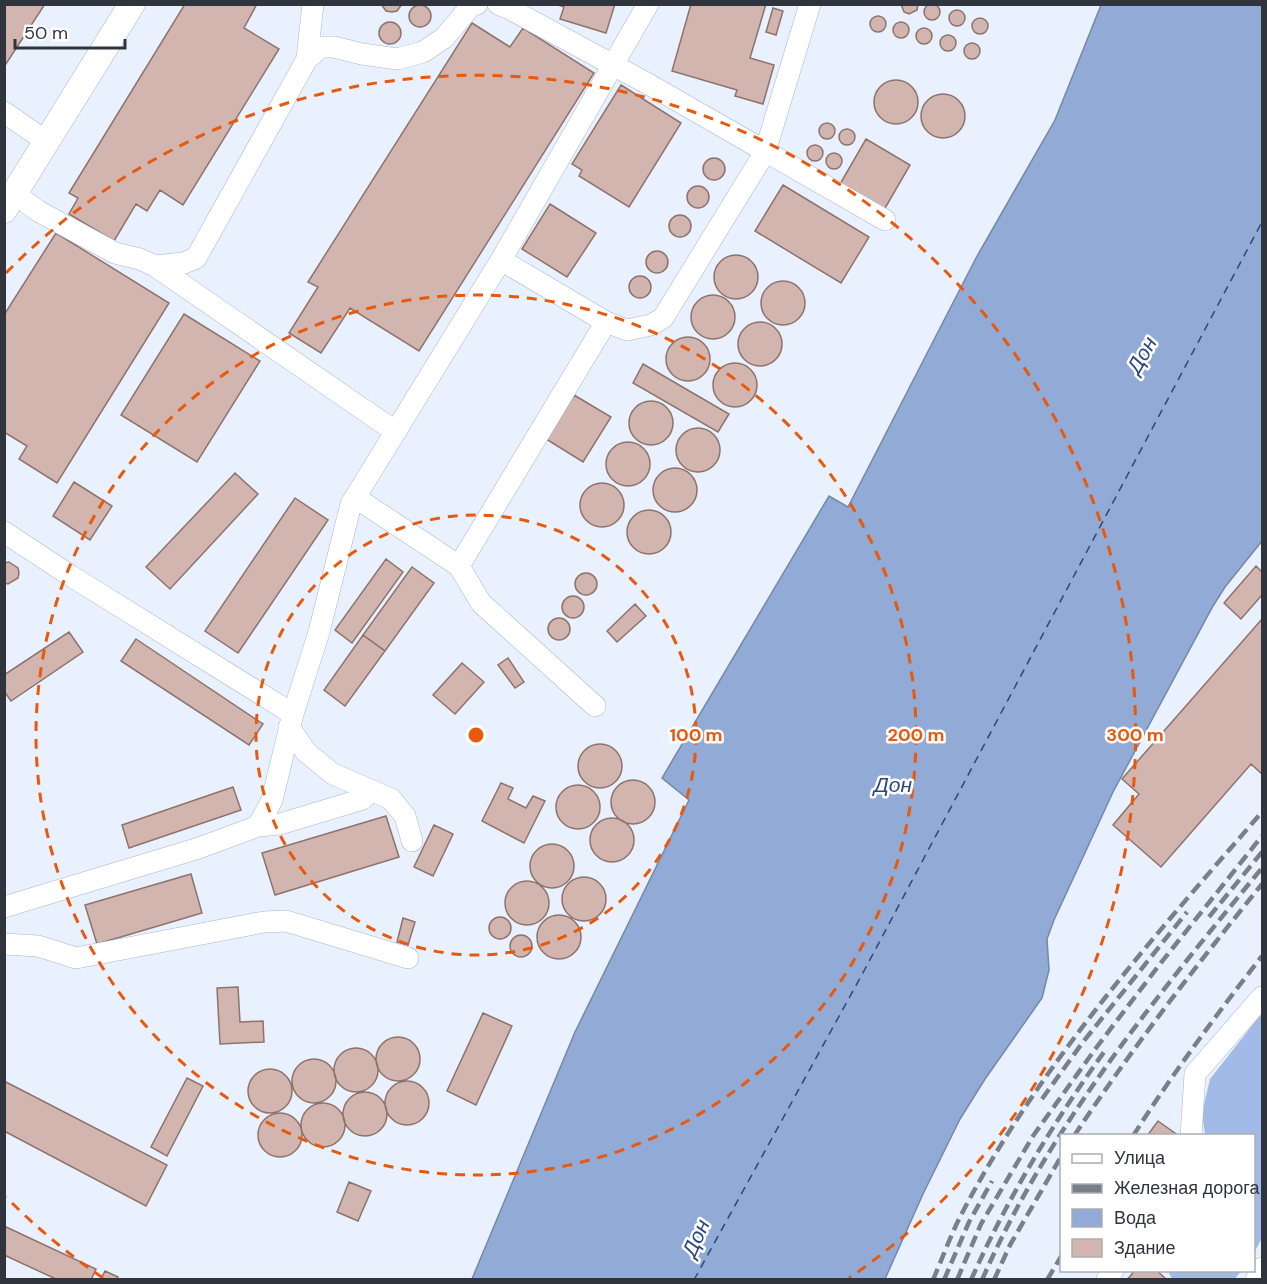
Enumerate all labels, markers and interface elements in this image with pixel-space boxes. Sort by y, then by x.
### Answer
scale bar [15,12,124,50]
text: 50 m [24,21,68,45]
water label: Дон [1119,331,1164,380]
text: 100 m [669,723,723,747]
text: 200 m [888,723,944,747]
text: 300 m [1106,723,1164,747]
centre of rings [466,725,486,745]
water label: Дон [872,771,912,799]
legend [1060,1134,1255,1272]
text: Улица [1114,1146,1166,1170]
text: Железная дорога [1114,1176,1260,1200]
text: Вода [1114,1206,1157,1230]
water label: Дон [675,1215,717,1263]
text: Здание [1114,1236,1175,1260]

